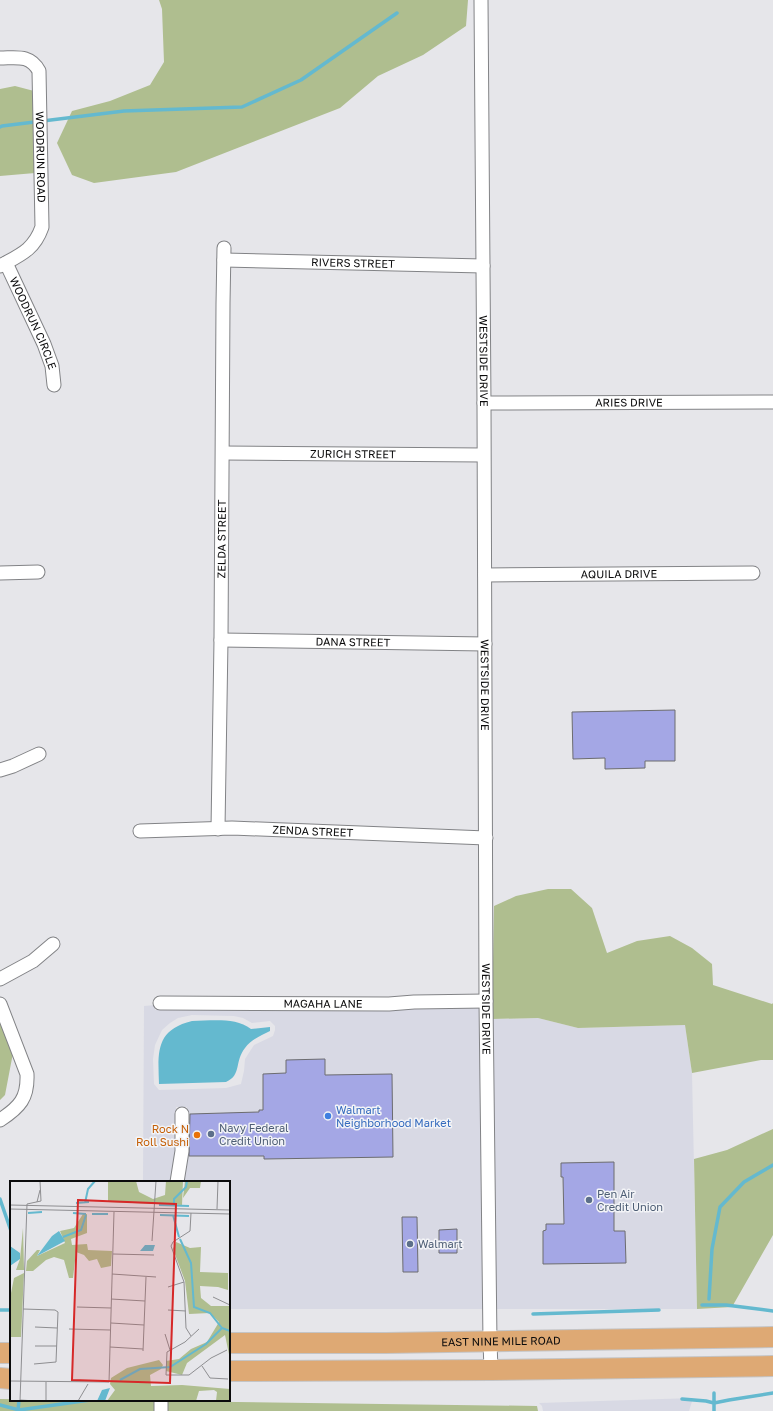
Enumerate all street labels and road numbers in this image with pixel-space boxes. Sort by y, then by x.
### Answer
street label: WOODRUN ROAD [34,111,49,203]
street label: RIVERS STREET [311,255,395,270]
street label: WOODRUN CIRCLE [7,275,60,371]
street label: WESTSIDE DRIVE [477,315,491,407]
street label: ARIES DRIVE [595,395,663,409]
street label: ZURICH STREET [310,447,396,460]
street label: ZELDA STREET [214,499,228,578]
street label: AQUILA DRIVE [581,567,657,580]
street label: DANA STREET [315,634,391,649]
street label: WESTSIDE DRIVE [479,639,492,731]
street label: ZENDA STREET [272,823,354,839]
street label: WESTSIDE DRIVE [480,963,494,1055]
street label: MAGAHA LANE [283,997,363,1010]
street label: EAST NINE MILE ROAD [441,1333,561,1348]

